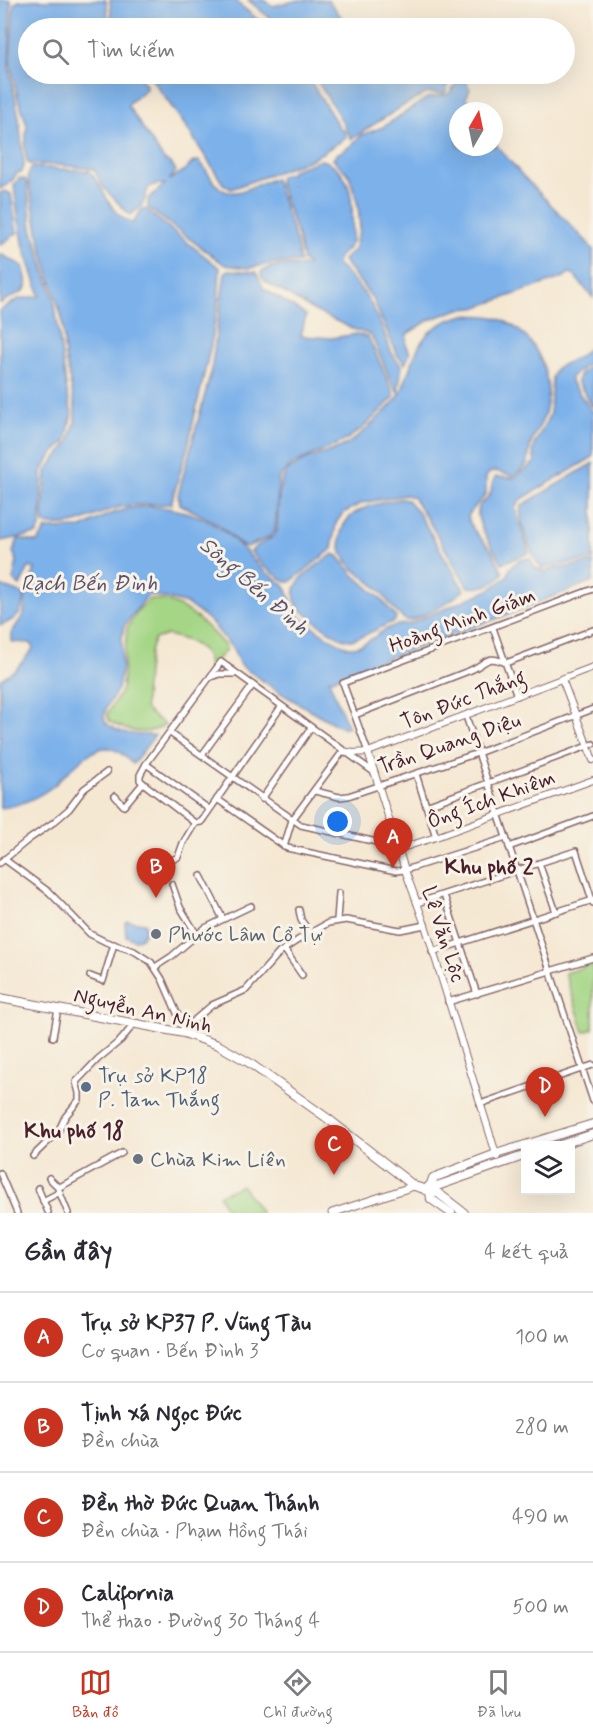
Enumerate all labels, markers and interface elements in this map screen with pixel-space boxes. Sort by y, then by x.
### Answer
search box [18,18,575,84]
icon: search [39,35,72,68]
text: Tìm kiếm [87,37,175,65]
north arrow [449,102,503,156]
water label: Sông Bến Đình [191,531,314,644]
water label: Rạch Bến Đình [21,570,157,598]
street label: Hoàng Minh Giám [385,582,540,662]
street label: Tôn Đức Thắng [397,663,531,739]
street label: Trần Quang Diệu [374,706,525,782]
street label: Ông Ích Khiêm [424,764,560,838]
your location [323,807,352,836]
pin: A [374,818,412,868]
pin: B [136,848,176,898]
district label: Khu phố 2 [445,854,534,882]
street label: Lê Văn Lộc [414,883,472,986]
place label: Phước Lâm Cổ Tự [168,921,323,949]
marker: Phước Lâm Cổ Tự [149,927,163,941]
street label: Nguyễn An Ninh [70,981,215,1042]
place label: Trụ sở KP18 P. Tam Thắng [98,1062,220,1116]
pin: D [526,1068,564,1117]
marker: Trụ sở KP18 P. Tam Thắng [79,1080,93,1094]
district label: Khu phố 18 [24,1118,124,1146]
pin: C [314,1126,354,1175]
map controls [521,1141,575,1195]
button: layers [521,1141,575,1195]
place label: Chùa Kim Liên [150,1146,286,1174]
marker: Chùa Kim Liên [131,1152,145,1166]
text: Gần đây [24,1235,112,1269]
text: 4 kết quả [484,1239,569,1266]
text: Trụ sở KP37 P. Vũng Tàu [81,1310,311,1338]
text: A [37,1324,50,1351]
text: 100 m [515,1324,569,1351]
text: Cơ quan · Bến Đình 3 [81,1338,259,1365]
text: Tịnh xá Ngọc Đức [81,1400,242,1428]
text: B [37,1414,50,1441]
text: 280 m [515,1414,569,1441]
text: Đền chùa [81,1428,160,1455]
text: Đền thờ Đức Quan Thánh [81,1490,319,1518]
text: C [36,1504,51,1531]
text: 490 m [512,1504,569,1531]
text: Đền chùa · Phạm Hồng Thái [81,1518,308,1545]
text: California [81,1580,174,1608]
text: D [37,1594,50,1621]
text: 500 m [512,1594,569,1621]
text: Thể thao · Đường 30 Tháng 4 [81,1608,320,1635]
tab: Bản đồ [72,1666,119,1723]
tab: Chỉ đường [263,1666,333,1723]
tab: Đã lưu [477,1666,521,1723]

